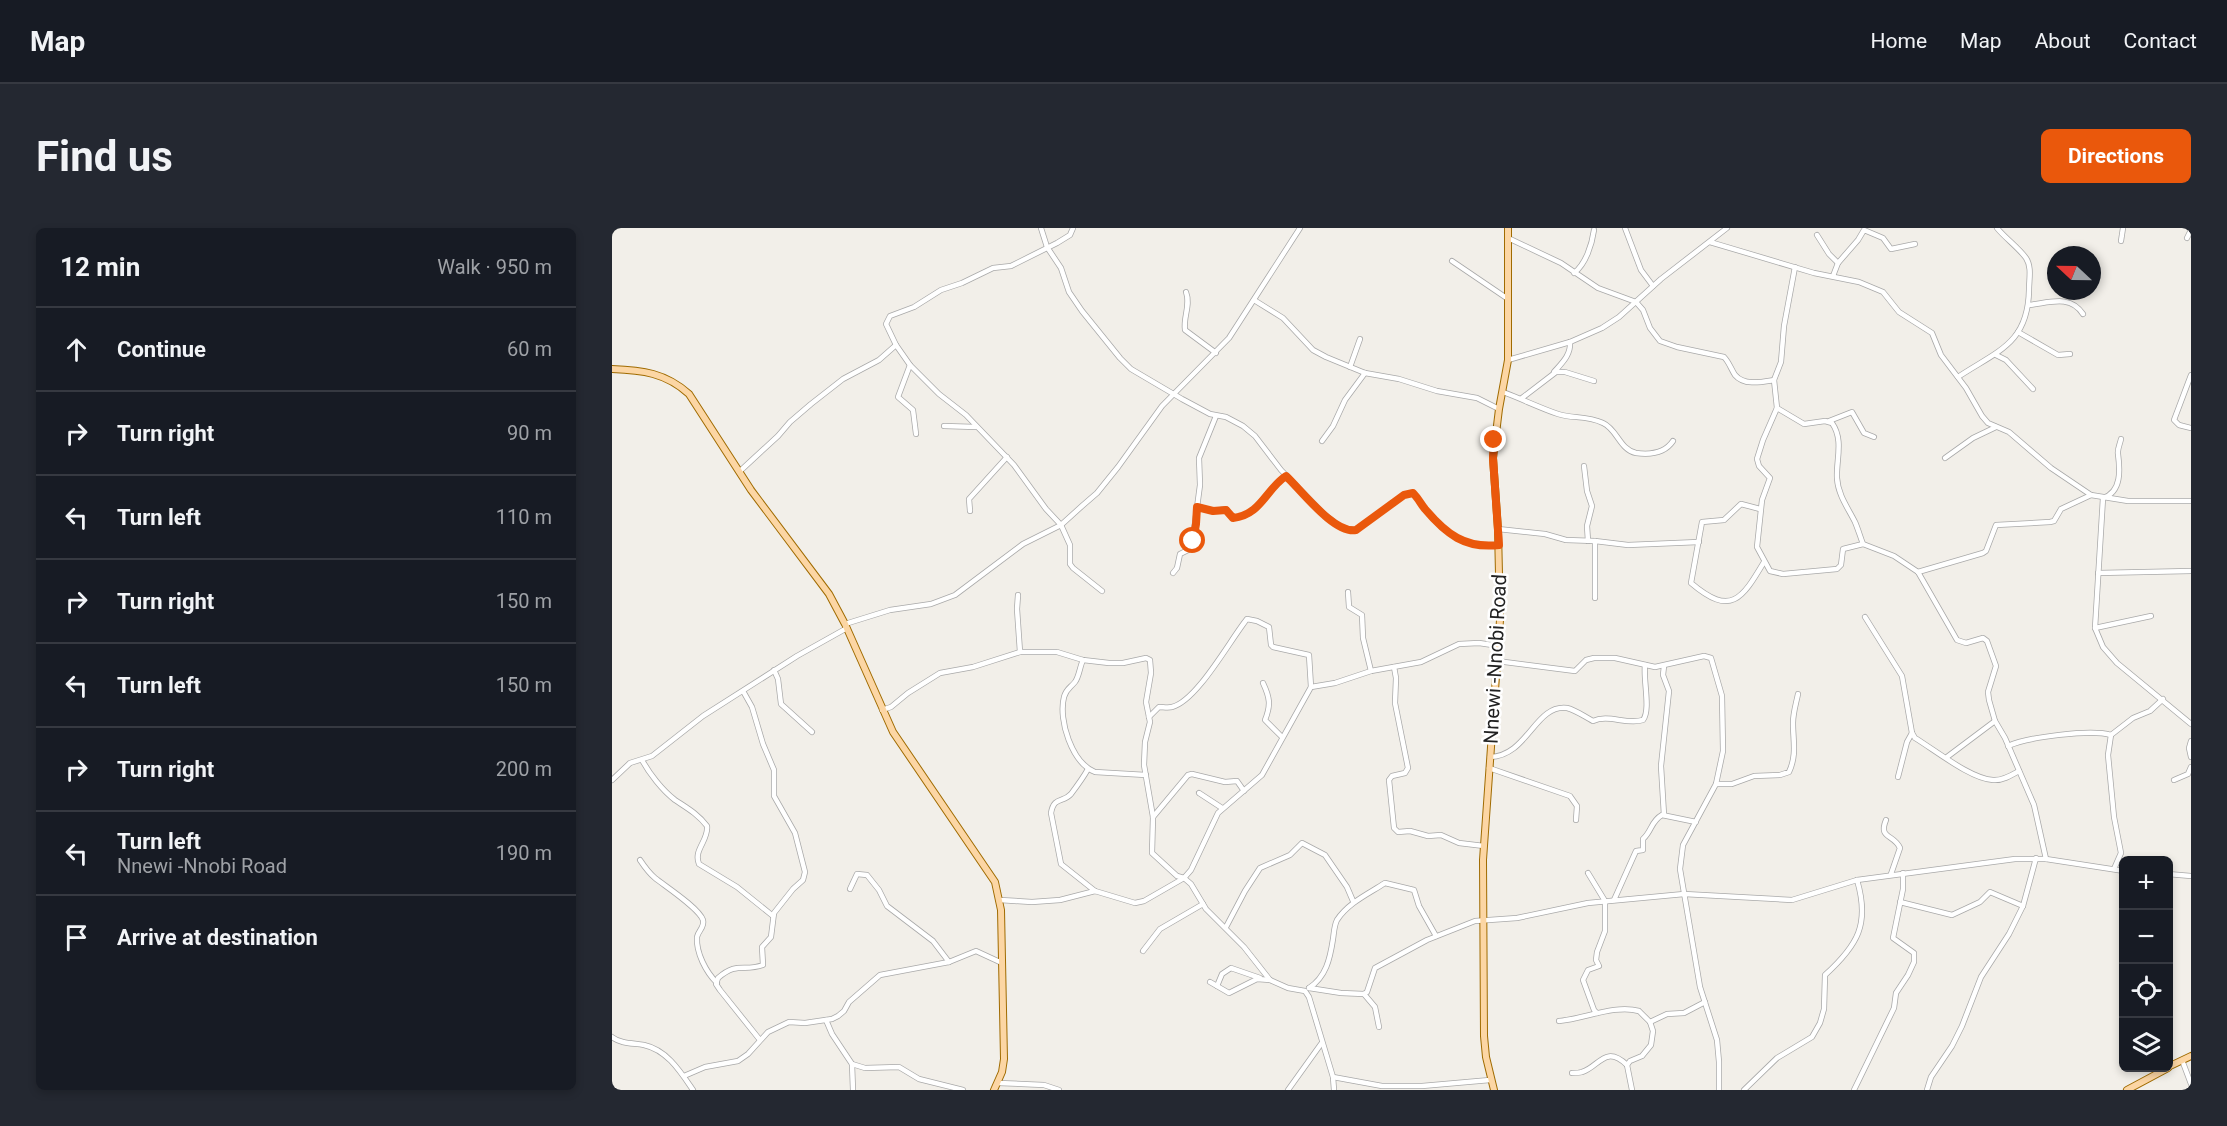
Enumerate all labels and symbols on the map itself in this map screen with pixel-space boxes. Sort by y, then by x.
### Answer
north arrow [2047,246,2101,300]
route end [1480,426,1506,452]
route start [1179,527,1205,553]
street label: Nnewi -Nnobi Road [1479,574,1511,744]

